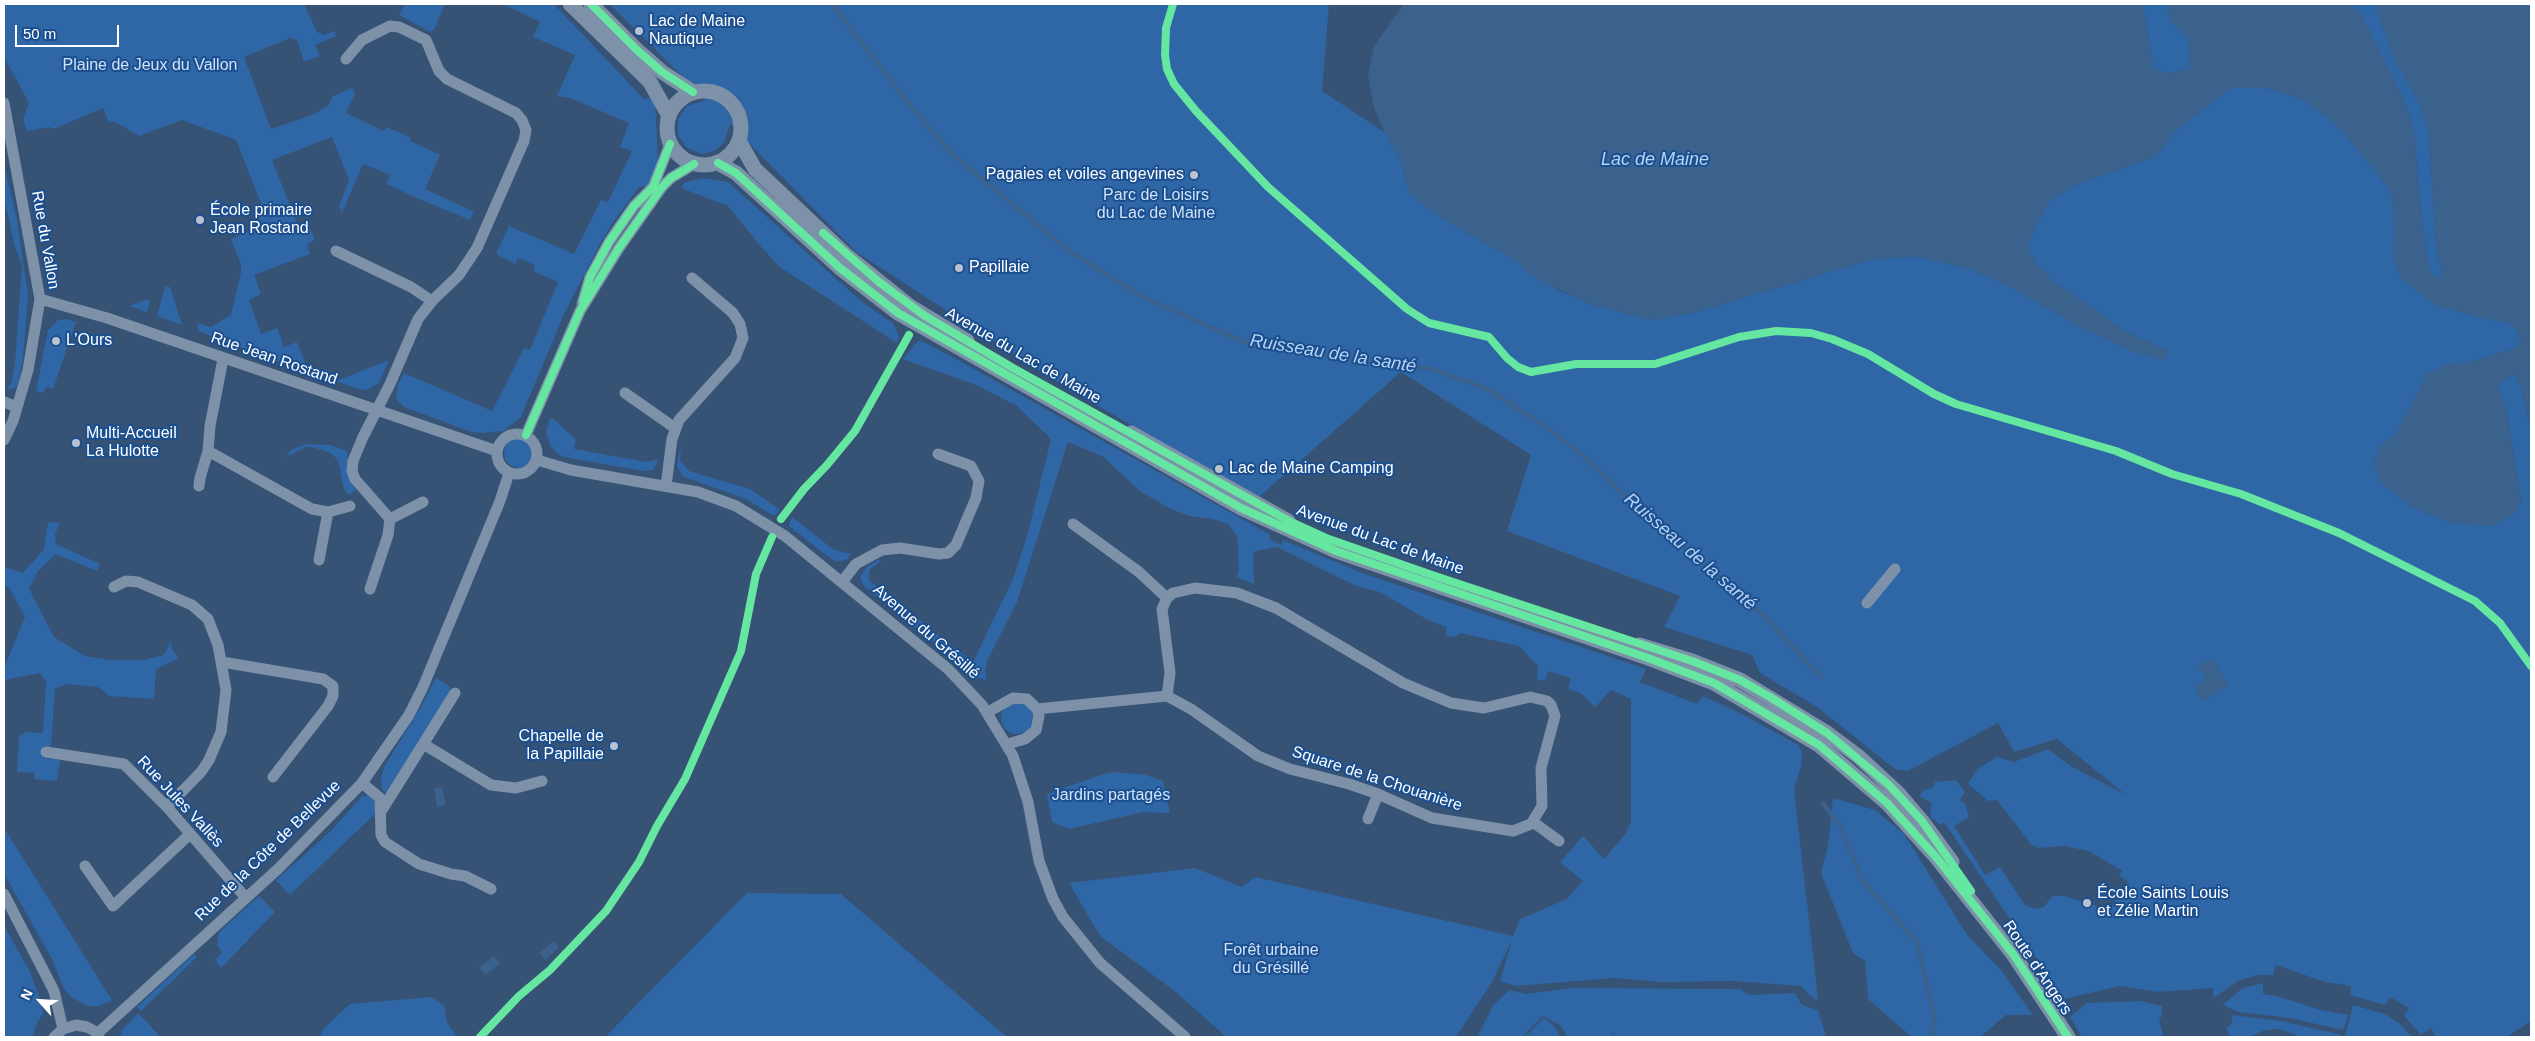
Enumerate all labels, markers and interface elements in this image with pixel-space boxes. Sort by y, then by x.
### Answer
place label: Lac de Maine Nautique [649,12,745,50]
scale bar [18,15,121,47]
text: 50 m [23,25,56,42]
marker: Lac de Maine Nautique [633,25,645,37]
park label: Plaine de Jeux du Vallon [63,56,237,76]
water label: Lac de Maine [1601,149,1709,171]
place label: Pagaies et voiles angevines [986,165,1184,185]
marker: Pagaies et voiles angevines [1188,169,1200,181]
park label: Parc de Loisirs du Lac de Maine [1097,186,1215,224]
street label: Rue du Vallon [27,189,63,291]
place label: École primaire Jean Rostand [210,201,312,239]
marker: École primaire Jean Rostand [194,214,206,226]
place label: Papillaie [969,258,1029,278]
marker: Papillaie [953,262,965,274]
street label: Avenue du Lac de Maine [942,304,1104,408]
street label: Rue Jean Rostand [208,328,340,390]
water label: Ruisseau de la santé [1248,330,1418,378]
place label: L’Ours [66,331,112,351]
marker: L’Ours [50,335,62,347]
place label: Multi-Accueil La Hulotte [86,424,177,462]
marker: Multi-Accueil La Hulotte [70,437,82,449]
place label: Lac de Maine Camping [1229,459,1394,479]
marker: Lac de Maine Camping [1213,463,1225,475]
water label: Ruisseau de la santé [1619,489,1761,615]
street label: Avenue du Lac de Maine [1294,501,1466,579]
street label: Avenue du Grésillé [869,581,983,683]
place label: Chapelle de la Papillaie [519,727,604,765]
marker: Chapelle de la Papillaie [608,740,620,752]
street label: Square de la Chouanière [1289,742,1465,816]
street label: Rue Jules Vallès [133,752,227,852]
street label: Rue de la Côte de Bellevue [191,776,345,926]
park label: Jardins partagés [1052,786,1170,806]
place label: École Saints Louis et Zélie Martin [2097,884,2229,922]
marker: École Saints Louis et Zélie Martin [2081,897,2093,909]
street label: Route d'Angers [1998,917,2076,1019]
park label: Forêt urbaine du Grésillé [1223,941,1319,979]
north arrow [15,976,65,1026]
text: N [17,986,36,1002]

